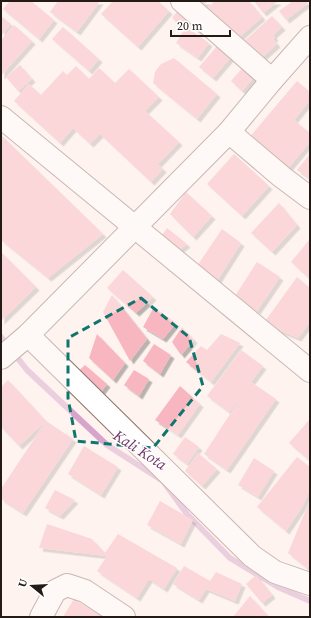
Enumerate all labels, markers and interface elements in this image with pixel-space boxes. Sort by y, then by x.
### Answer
scale bar [171,12,230,38]
text: 20 m [177,18,203,34]
water label: Kali Kota [109,424,171,475]
north arrow [12,566,52,606]
text: U [15,577,31,589]

